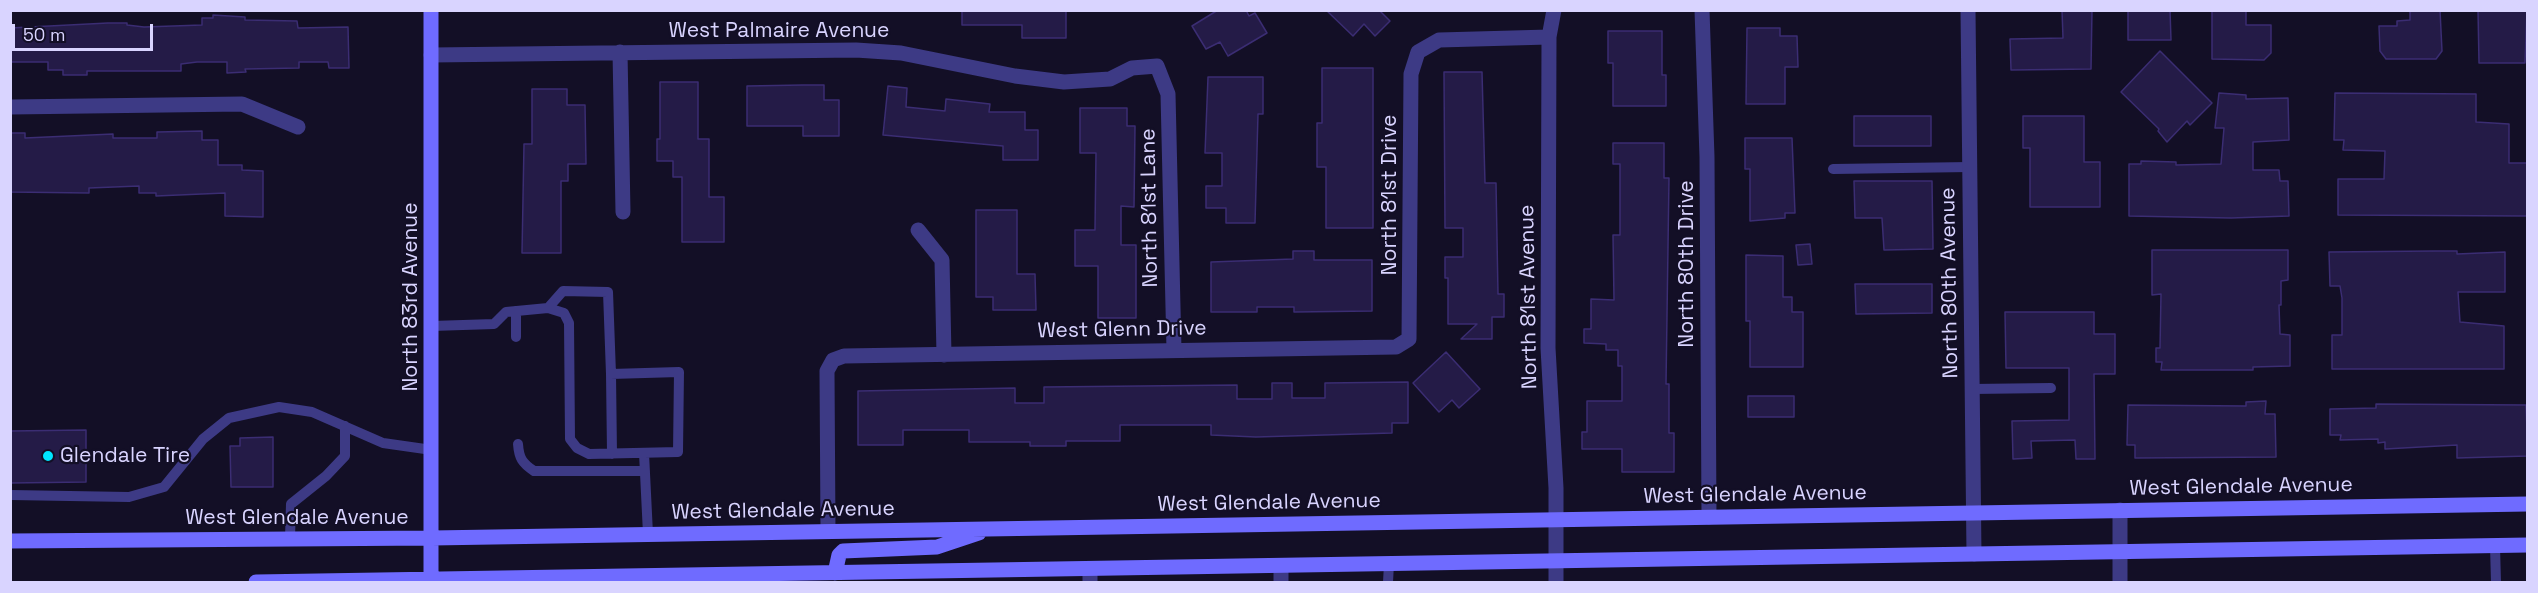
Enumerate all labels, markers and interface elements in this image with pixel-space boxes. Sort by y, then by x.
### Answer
scale bar [15,12,156,50]
street label: West Palmaire Avenue [669,18,889,44]
text: 50 m [23,23,65,46]
street label: North 81st Drive [1377,115,1403,275]
street label: North 81st Lane [1136,128,1164,288]
street label: North 80th Drive [1674,180,1700,348]
street label: North 80th Avenue [1936,187,1964,379]
street label: North 83rd Avenue [398,202,424,392]
street label: North 81st Avenue [1515,204,1543,390]
street label: West Glenn Drive [1037,316,1207,344]
place label: Glendale Tire [60,443,190,469]
marker: Glendale Tire [41,449,55,463]
street label: West Glendale Avenue [2129,472,2353,502]
street label: West Glendale Avenue [1643,480,1867,510]
street label: West Glendale Avenue [1157,488,1381,518]
street label: West Glendale Avenue [671,496,895,526]
street label: West Glendale Avenue [185,505,409,531]

